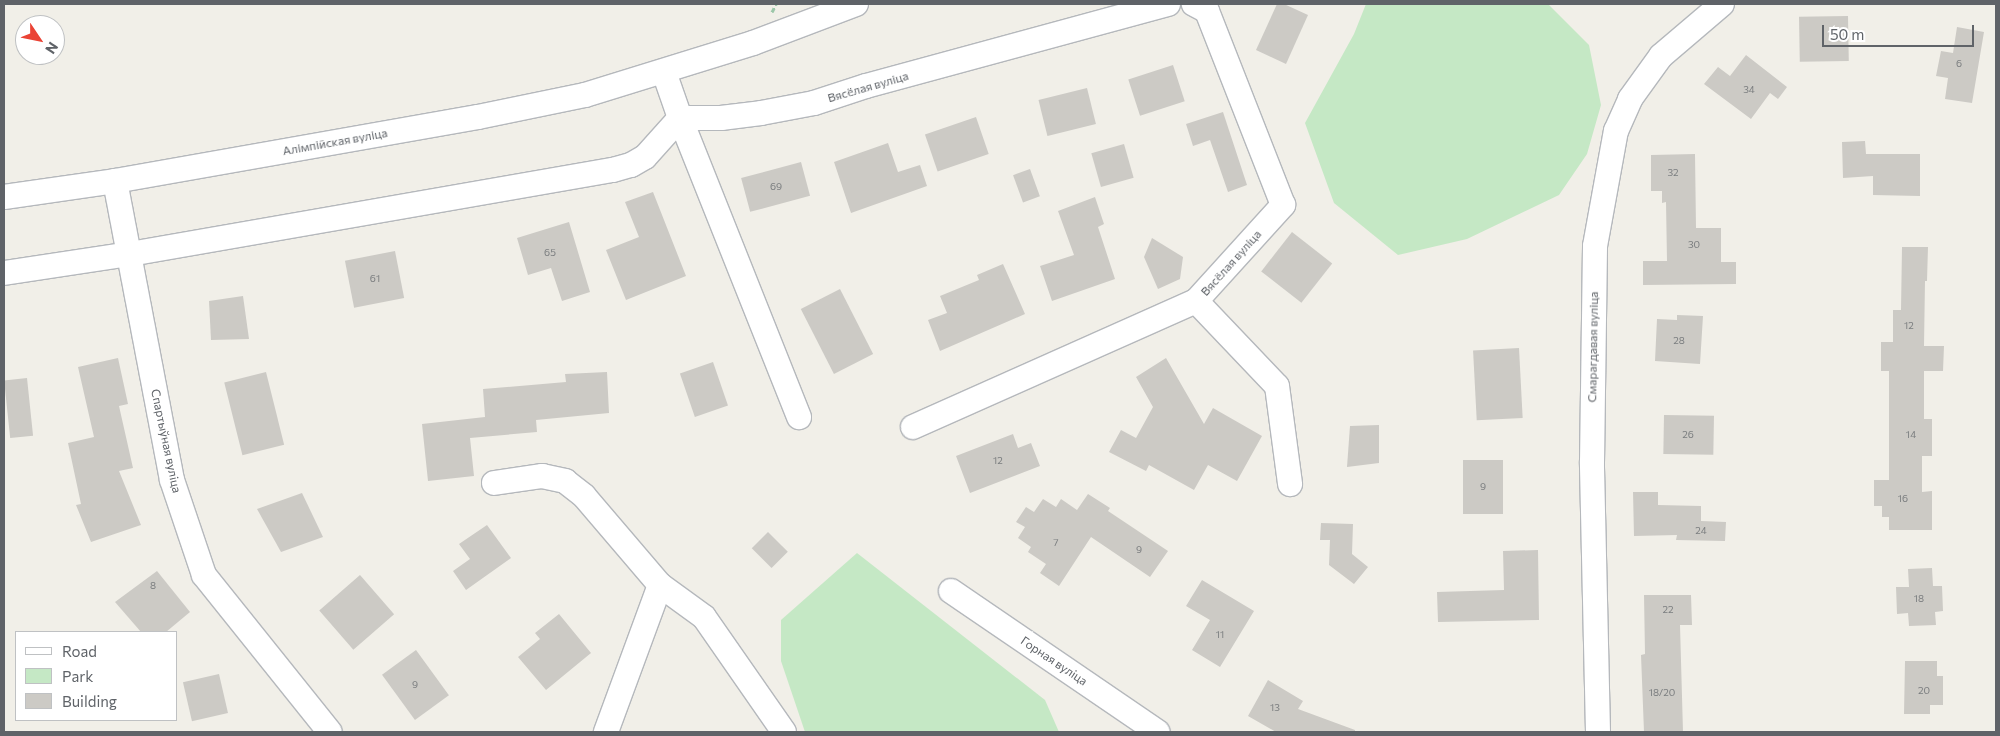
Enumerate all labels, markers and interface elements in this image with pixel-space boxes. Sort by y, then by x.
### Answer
north arrow [15,15,65,65]
scale bar [1825,15,1978,47]
text: 50 m [1830,25,1864,43]
text: N [42,39,62,57]
house number: 6 [1956,58,1962,70]
street label: Вясёлая вуліца [826,69,910,105]
house number: 34 [1743,84,1755,96]
street label: Алімпійская вуліца [281,126,389,158]
house number: 32 [1667,167,1679,179]
house number: 69 [770,181,782,193]
street label: Вясёлая вуліца [1198,227,1264,299]
house number: 30 [1688,239,1700,251]
house number: 65 [544,247,556,259]
house number: 61 [370,273,380,285]
street label: Смарагдавая вуліца [1585,291,1601,403]
house number: 12 [1904,320,1914,332]
house number: 28 [1673,335,1685,347]
street label: Спартыўная вуліца [148,388,184,494]
house number: 26 [1682,429,1694,441]
house number: 14 [1906,429,1916,441]
house number: 12 [993,455,1003,467]
house number: 9 [1480,481,1486,493]
house number: 16 [1898,493,1908,505]
house number: 24 [1695,525,1707,537]
house number: 7 [1053,537,1059,549]
house number: 9 [1136,544,1142,556]
house number: 8 [150,580,156,592]
house number: 18 [1914,593,1924,605]
house number: 22 [1662,604,1674,616]
house number: 11 [1216,629,1224,641]
legend [15,631,178,721]
street label: Горная вуліца [1018,633,1090,689]
text: Road [62,642,97,660]
text: Park [62,667,93,685]
house number: 9 [412,679,418,691]
house number: 20 [1918,685,1930,697]
house number: 18/20 [1649,687,1675,699]
text: Building [62,692,117,710]
house number: 13 [1270,702,1280,714]

